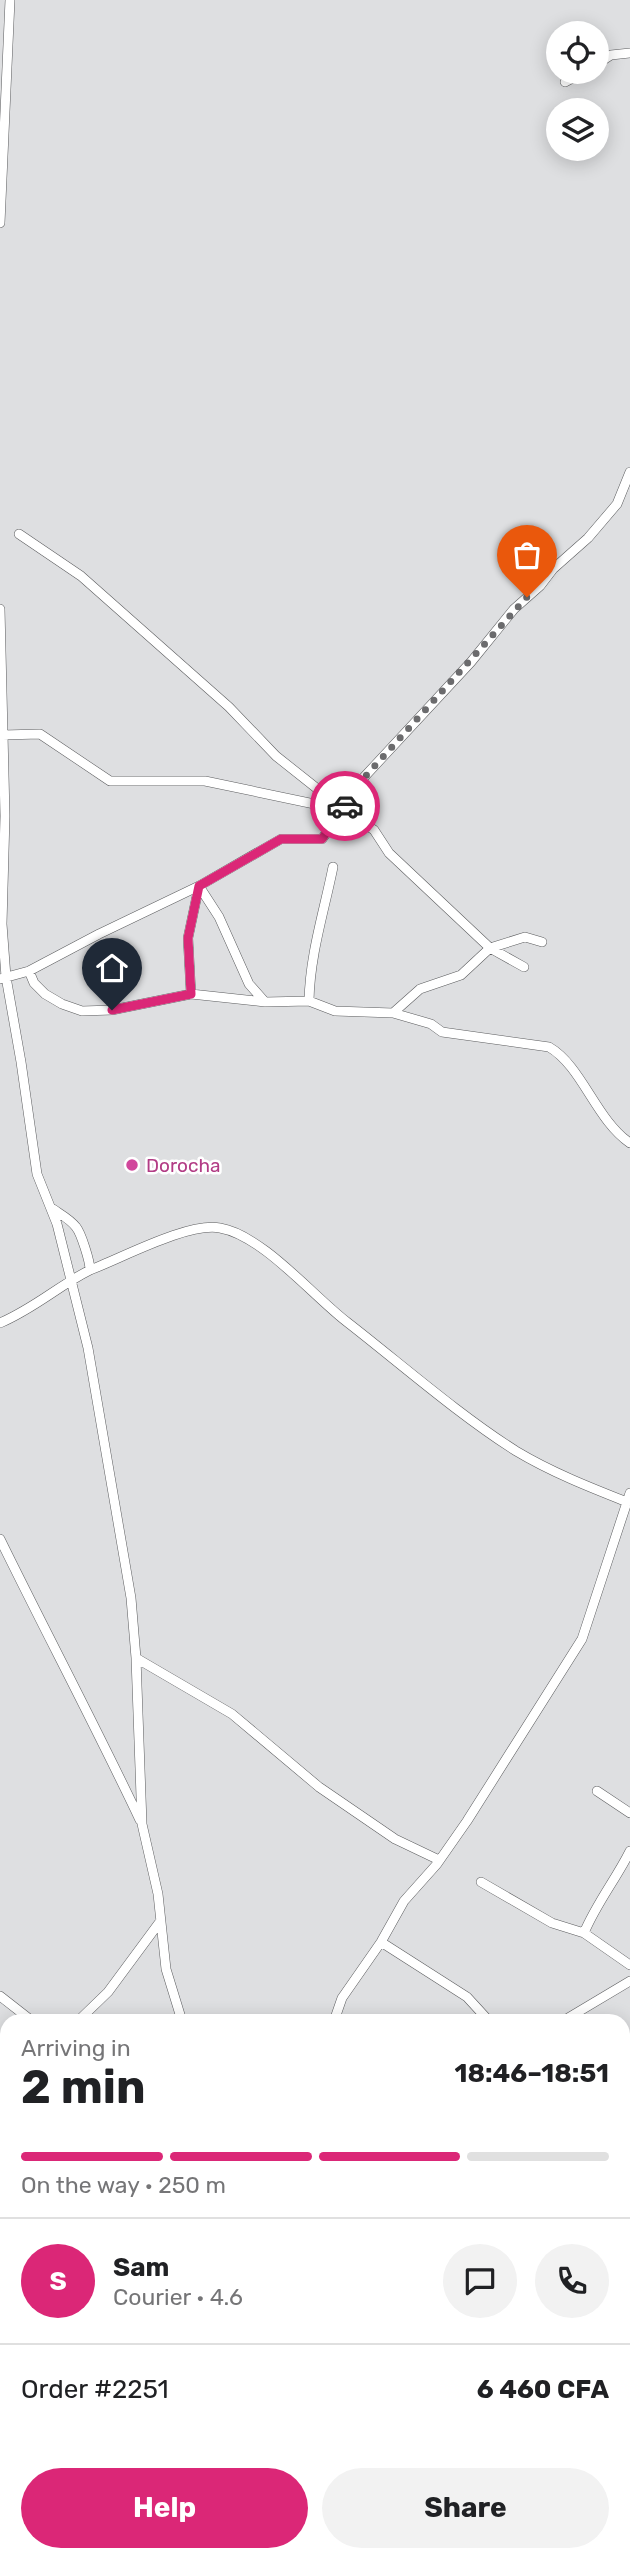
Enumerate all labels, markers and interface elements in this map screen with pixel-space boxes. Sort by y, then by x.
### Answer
map controls [546,21,609,161]
button: locate [546,21,609,84]
button: layers [546,98,609,161]
pin [497,525,557,597]
icon: bag [508,536,546,574]
courier [310,771,380,841]
icon: car [326,787,364,825]
pin [82,938,142,1010]
icon: home [93,949,131,987]
place label: Dorocha [146,1154,221,1177]
marker: Dorocha [124,1157,140,1173]
text: Arriving in [21,2034,131,2062]
text: 18:46–18:51 [455,2058,609,2089]
text: 2 min [21,2060,146,2115]
text: On the way · 250 m [21,2171,226,2199]
button: chat [443,2244,517,2318]
button: phone [535,2244,609,2318]
text: Sam [113,2252,169,2283]
text: S [49,2266,67,2297]
text: Courier · 4.6 [113,2283,243,2311]
text: Order #2251 [21,2374,169,2405]
text: 6 460 CFA [477,2374,609,2405]
button: Help [21,2468,308,2548]
button: Share [322,2468,609,2548]

